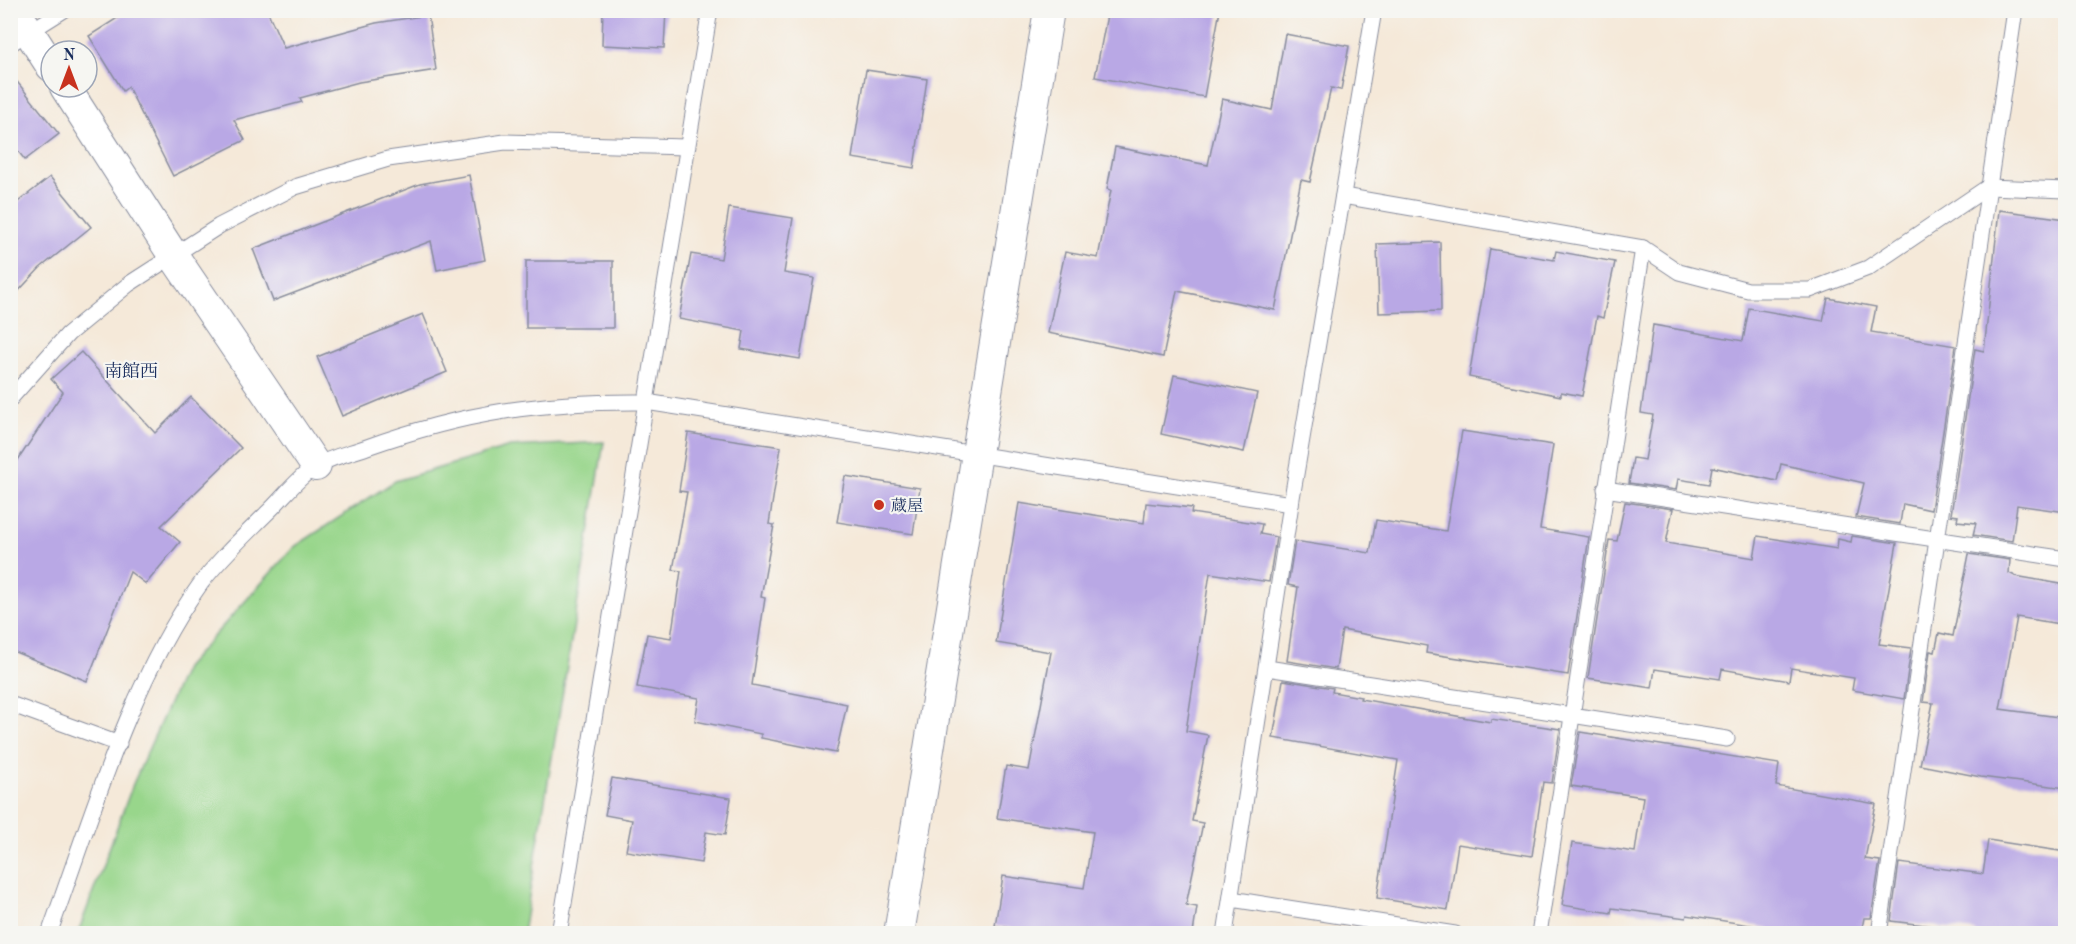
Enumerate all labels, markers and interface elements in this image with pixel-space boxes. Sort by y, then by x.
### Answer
north arrow [39,39,99,99]
text: N [63,48,76,64]
district label: 南館西 [104,361,158,381]
place label: 蔵屋 [891,497,923,515]
marker: 蔵屋 [872,498,886,512]

